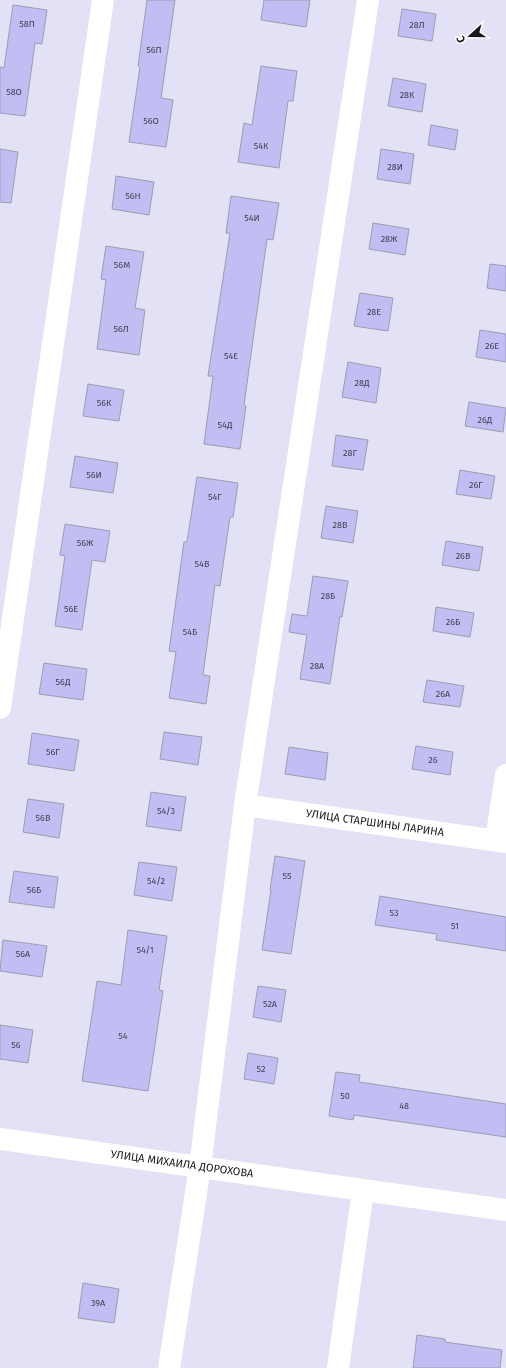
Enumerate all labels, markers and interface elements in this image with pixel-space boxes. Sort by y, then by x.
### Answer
north arrow [450,16,490,56]
house number: 58П [19,19,35,29]
house number: 28Л [409,20,425,30]
text: С [454,33,468,45]
house number: 56П [146,45,162,55]
house number: 58О [6,87,22,97]
house number: 28К [400,90,415,100]
house number: 56О [143,116,159,126]
house number: 54К [254,141,269,151]
house number: 28И [387,162,403,172]
house number: 56Н [125,191,141,201]
house number: 54И [244,213,260,223]
house number: 28Ж [381,234,398,244]
house number: 56М [114,260,130,270]
house number: 28Е [367,307,381,317]
house number: 56Л [113,324,129,334]
house number: 26Е [485,341,499,351]
house number: 54Е [224,351,238,361]
house number: 28Д [355,378,370,388]
house number: 56К [97,398,112,408]
house number: 26Д [478,415,493,425]
house number: 54Д [218,420,233,430]
house number: 28Г [343,448,357,458]
house number: 56И [86,470,102,480]
house number: 26Г [469,480,483,490]
house number: 54Г [208,492,222,502]
house number: 28В [333,520,348,530]
house number: 56Ж [77,538,94,548]
house number: 26В [456,551,471,561]
house number: 54В [195,559,210,569]
house number: 28Б [321,591,335,601]
house number: 56Е [64,604,78,614]
house number: 26Б [446,617,460,627]
house number: 54Б [183,627,197,637]
house number: 28А [310,661,325,671]
house number: 56Д [56,677,71,687]
house number: 26А [436,689,451,699]
house number: 56Г [46,747,60,757]
house number: 26 [428,755,438,765]
house number: 54/3 [157,806,175,816]
street label: УЛИЦА СТАРШИНЫ ЛАРИНА [305,807,446,839]
house number: 56В [36,813,51,823]
house number: 55 [283,871,292,881]
house number: 54/2 [147,876,165,886]
house number: 56Б [27,885,41,895]
house number: 53 [390,908,398,918]
house number: 51 [451,921,459,931]
house number: 54/1 [136,945,154,955]
house number: 56А [16,949,31,959]
house number: 52А [263,999,278,1009]
house number: 54 [118,1031,128,1041]
house number: 56 [11,1040,21,1050]
house number: 52 [257,1064,265,1074]
house number: 50 [340,1091,350,1101]
house number: 48 [399,1101,409,1111]
street label: УЛИЦА МИХАИЛА ДОРОХОВА [110,1148,255,1181]
house number: 39А [91,1298,106,1308]

